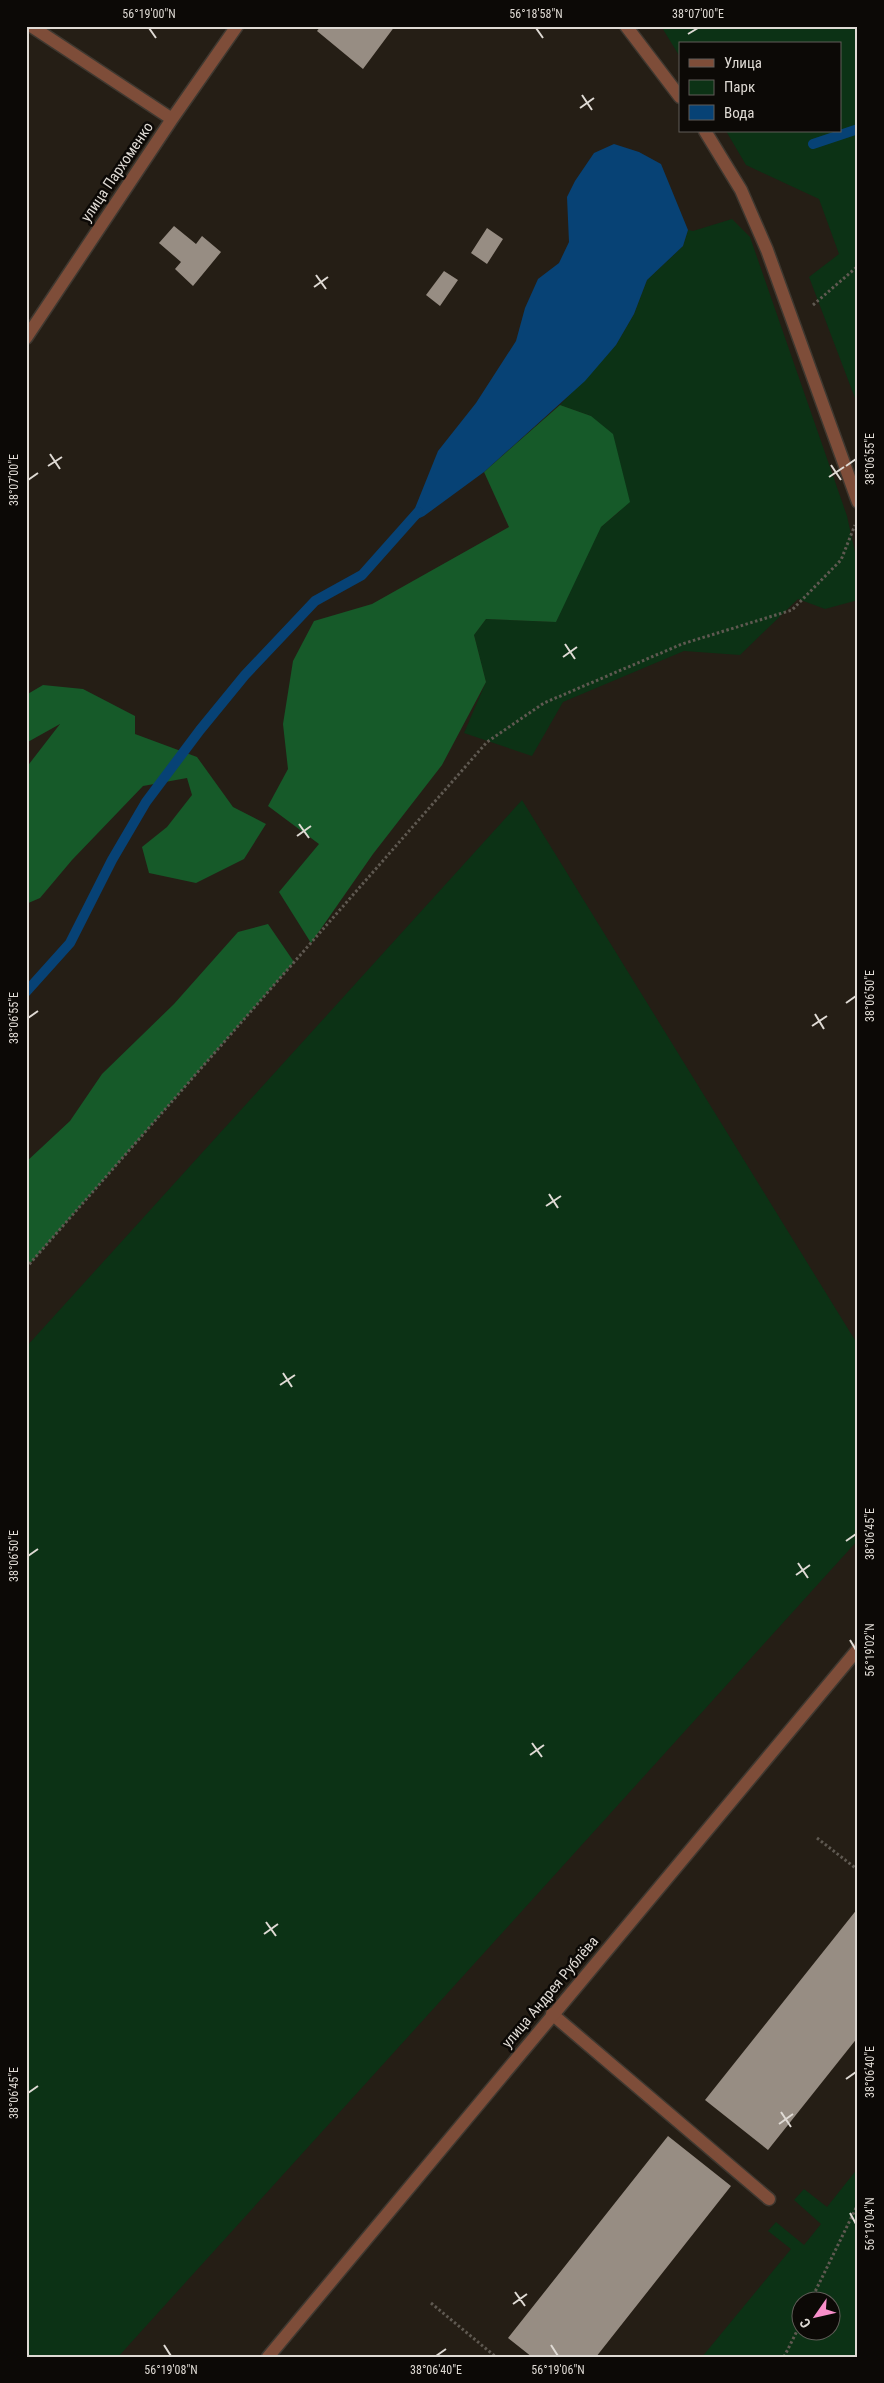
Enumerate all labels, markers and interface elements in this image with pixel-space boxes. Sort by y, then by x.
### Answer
text: 56°19'00"N [122,7,176,21]
text: 56°18'58"N [509,7,563,21]
text: 38°07'00"E [672,7,724,21]
legend [679,42,842,132]
text: Улица [724,54,762,72]
text: Парк [724,78,755,96]
text: Вода [724,104,754,122]
street label: улица Пархоменко [77,119,157,225]
text: 38°06'55"E [863,433,877,485]
text: 38°07'00"E [7,454,21,506]
text: 38°06'50"E [863,970,877,1022]
text: 38°06'55"E [7,992,21,1044]
text: 38°06'45"E [863,1508,877,1560]
text: 38°06'50"E [7,1530,21,1582]
text: 56°19'02"N [863,1623,877,1677]
street label: улица Андрея Рублёва [498,1932,602,2052]
text: 38°06'40"E [863,2046,877,2098]
text: 38°06'45"E [7,2067,21,2119]
text: 56°19'04"N [863,2197,877,2251]
north arrow [792,2290,842,2340]
text: С [796,2315,814,2331]
text: 56°19'08"N [144,2363,198,2377]
text: 38°06'40"E [410,2363,462,2377]
text: 56°19'06"N [531,2363,585,2377]

